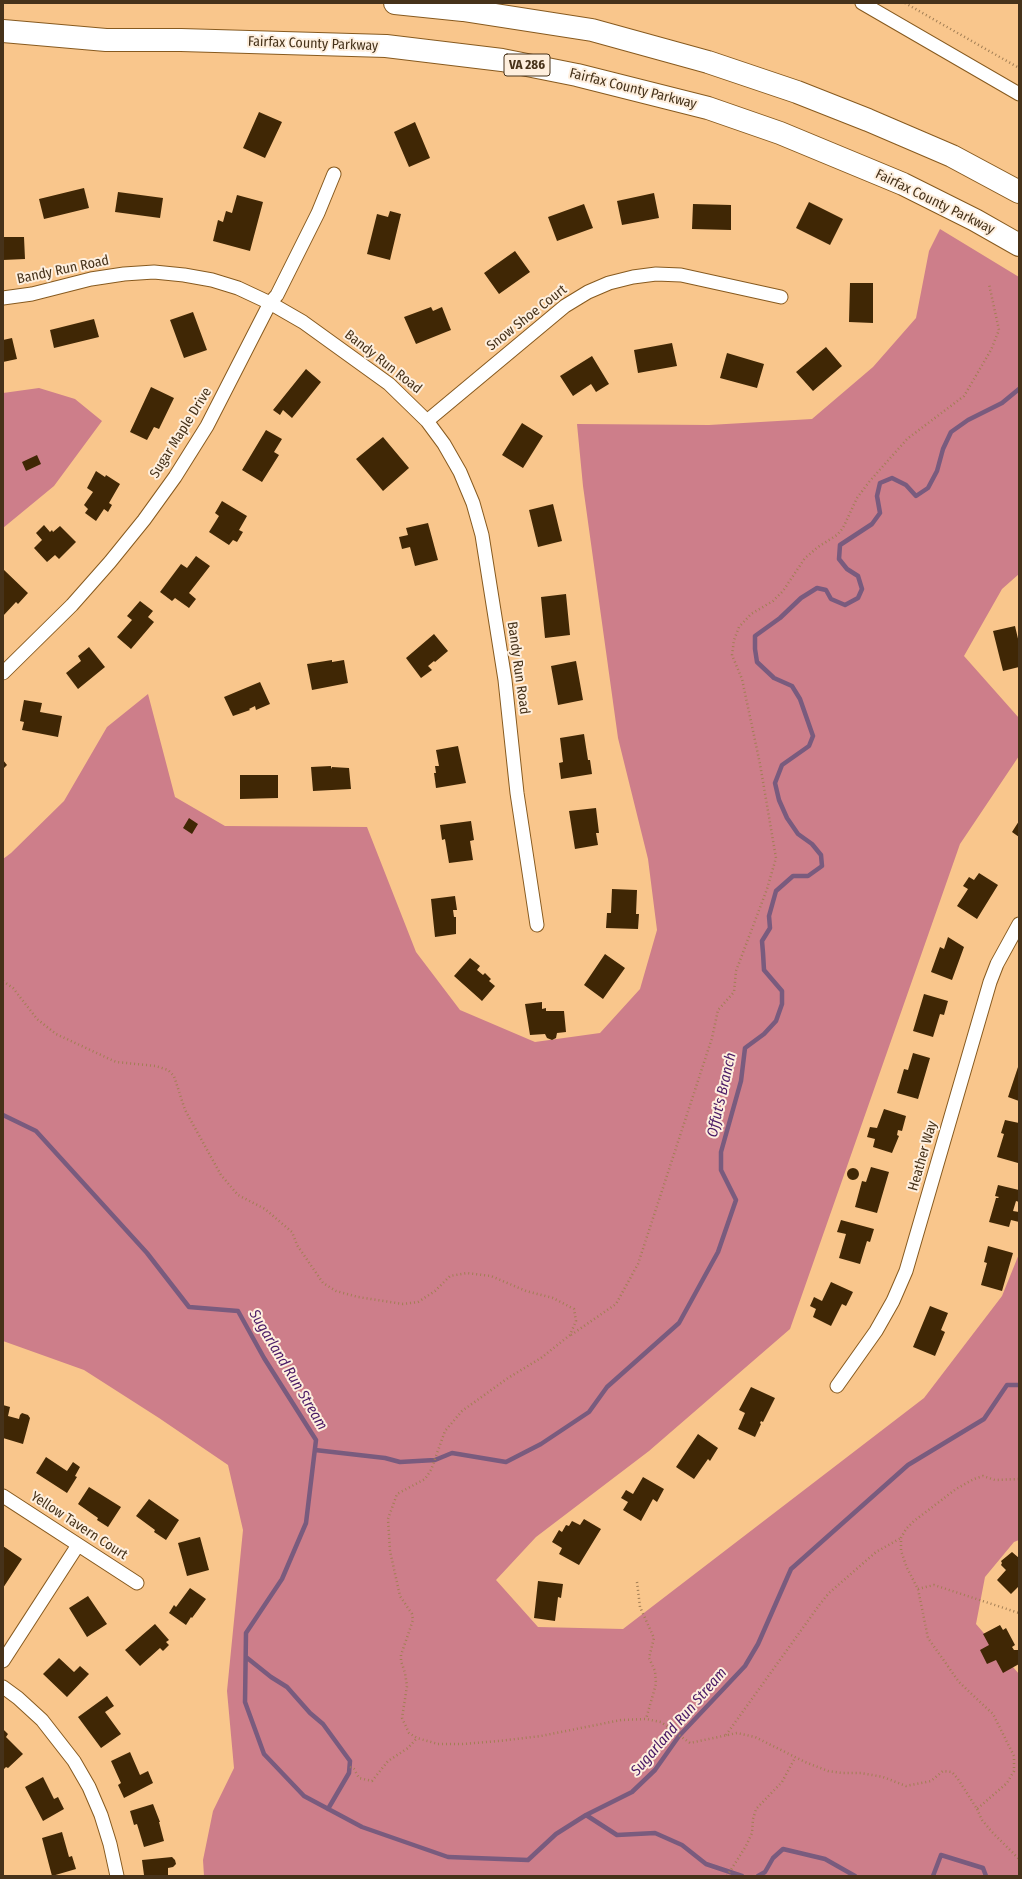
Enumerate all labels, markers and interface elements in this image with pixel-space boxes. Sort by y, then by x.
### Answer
street label: Fairfax County Parkway [247,33,379,55]
road number: VA 286 [504,54,550,76]
street label: Fairfax County Parkway [568,65,698,113]
street label: Fairfax County Parkway [873,166,997,238]
street label: Bandy Run Road [15,252,111,288]
street label: Snow Shoe Court [484,282,570,354]
street label: Bandy Run Road [341,327,425,397]
street label: Sugar Maple Drive [146,385,216,481]
street label: Bandy Run Road [503,620,533,716]
water label: Offut's Branch [704,1051,740,1139]
street label: Heather Way [905,1119,941,1193]
water label: Sugarland Run Stream [245,1307,331,1433]
street label: Yellow Tavern Court [27,1488,131,1564]
water label: Sugarland Run Stream [627,1664,731,1780]

